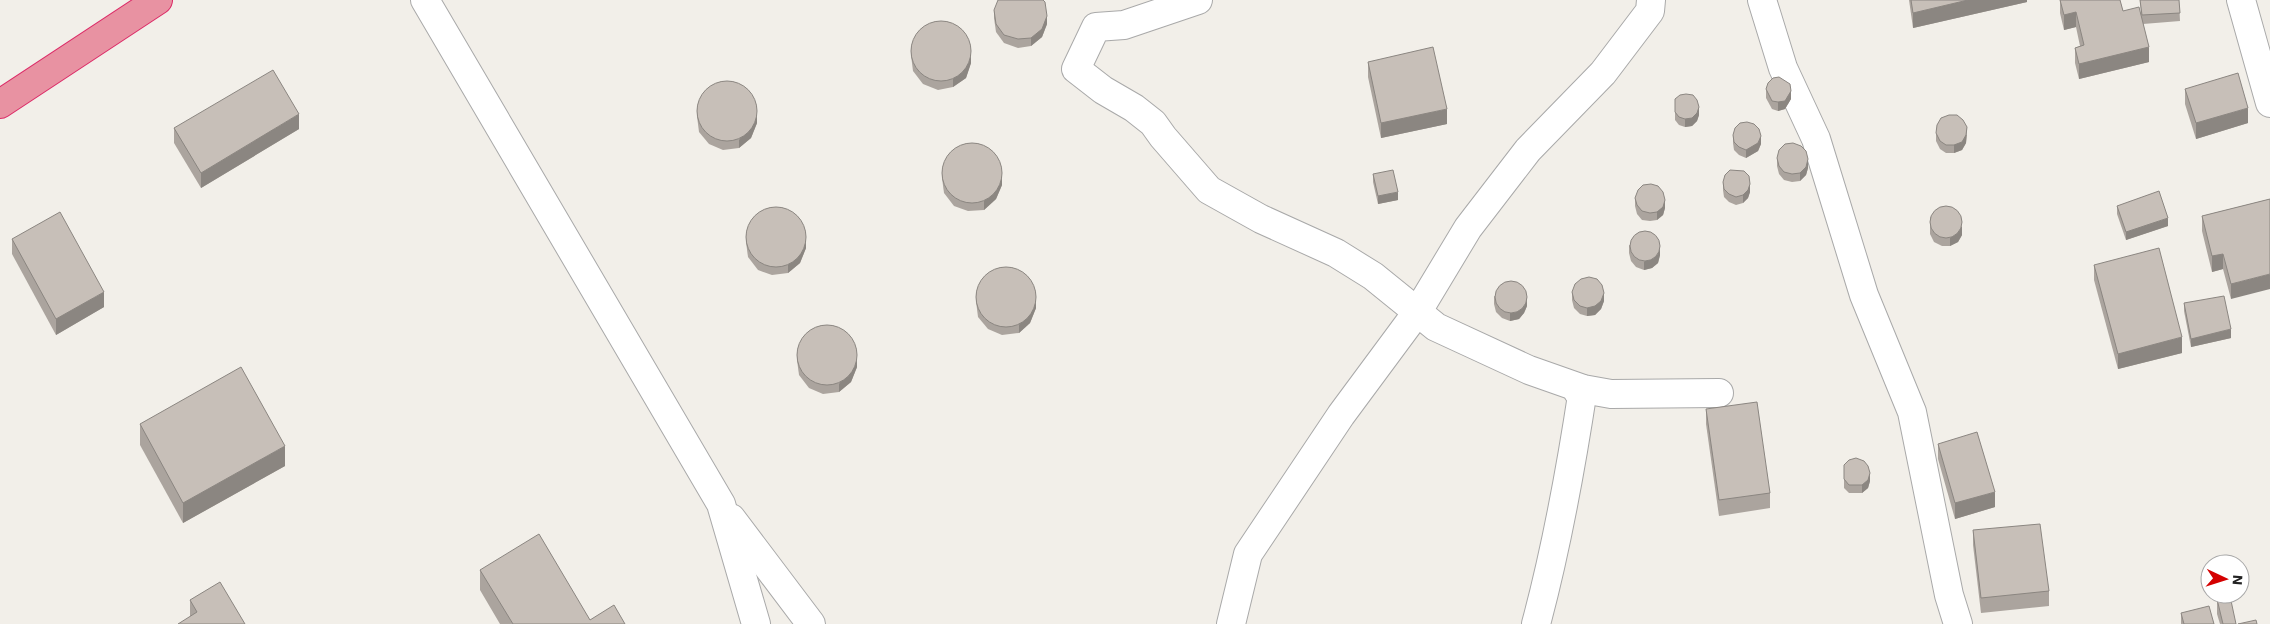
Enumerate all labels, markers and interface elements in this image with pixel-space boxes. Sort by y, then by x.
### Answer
north arrow [2200,554,2250,604]
text: N [2230,574,2246,586]

